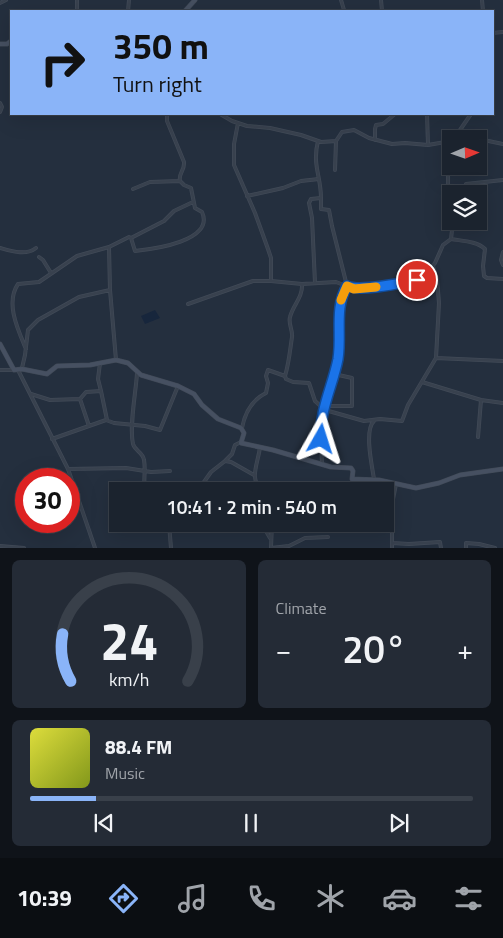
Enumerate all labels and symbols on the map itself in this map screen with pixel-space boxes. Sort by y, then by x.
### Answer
north arrow [442,130,488,175]
pin [396,259,438,301]
position arrow [294,412,346,464]
speed limit sign: 30 [15,468,80,533]

